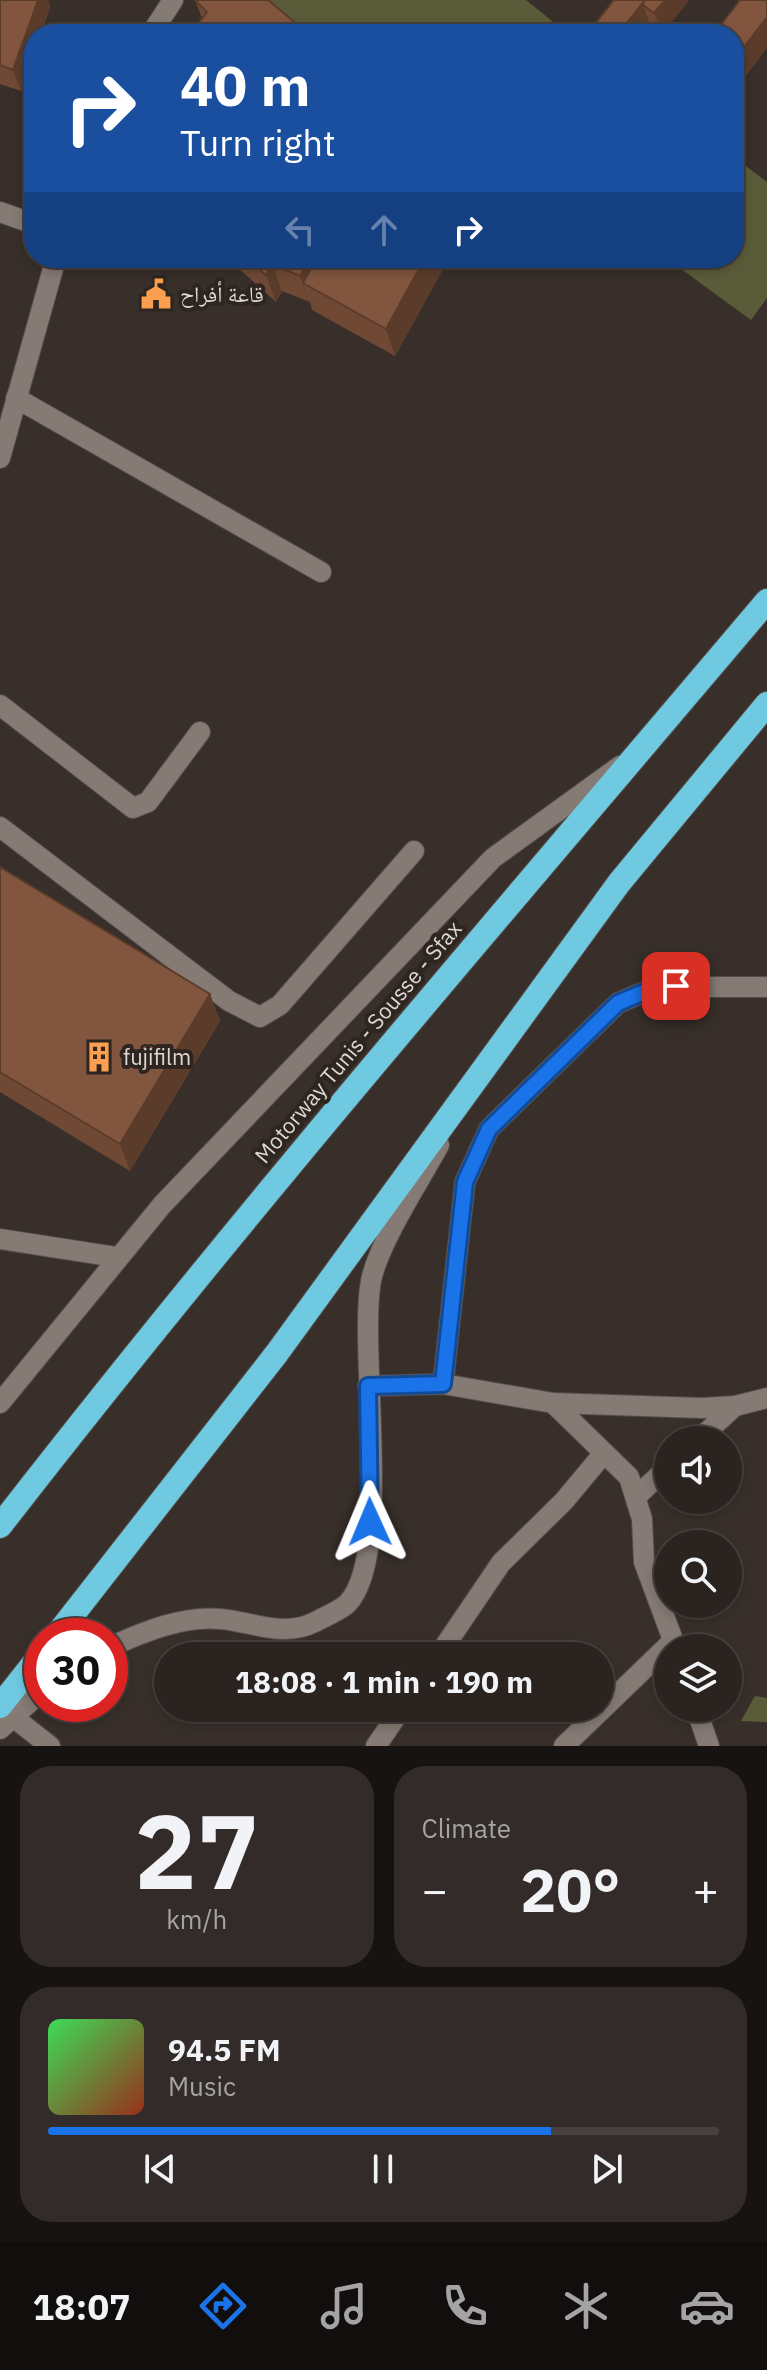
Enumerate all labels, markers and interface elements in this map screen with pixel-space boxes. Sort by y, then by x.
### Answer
text: 40 m [180,49,310,121]
icon: right [48,56,152,160]
text: Turn right [180,119,336,166]
icon: left [278,208,322,252]
icon: ahead [362,208,406,252]
icon: right [446,208,490,252]
public building icon: قاعة أفراح [139,277,173,311]
place label: قاعة أفراح [180,279,264,308]
street label: Motorway Tunis - Sousse - Sfax [248,915,468,1169]
pin [642,952,710,1020]
icon: arrive [654,964,698,1008]
building icon: fujifilm [82,1040,116,1074]
place label: fujifilm [123,1042,191,1071]
map controls [654,1426,742,1722]
button: sound [654,1426,742,1514]
position arrow [328,1480,412,1564]
button: search [654,1530,742,1618]
speed limit sign: 30 [24,1618,128,1722]
button: layers [654,1634,742,1722]
text: 18:08 · 1 min · 190 m [235,1662,533,1701]
text: 27 [134,1782,259,1918]
text: Climate [422,1811,511,1845]
text: 20° [520,1850,620,1929]
text: − [422,1861,448,1918]
text: + [693,1861,719,1918]
text: km/h [166,1902,227,1936]
text: 94.5 FM [168,2030,281,2069]
text: Music [168,2069,236,2103]
icon: previous [138,2147,182,2191]
icon: pause [361,2147,405,2191]
icon: next [585,2147,629,2191]
icon: directions [195,2278,251,2334]
icon: music [316,2278,372,2334]
icon: phone [437,2278,493,2334]
icon: climate [558,2278,614,2334]
icon: car [679,2278,735,2334]
text: 18:07 [32,2283,131,2330]

